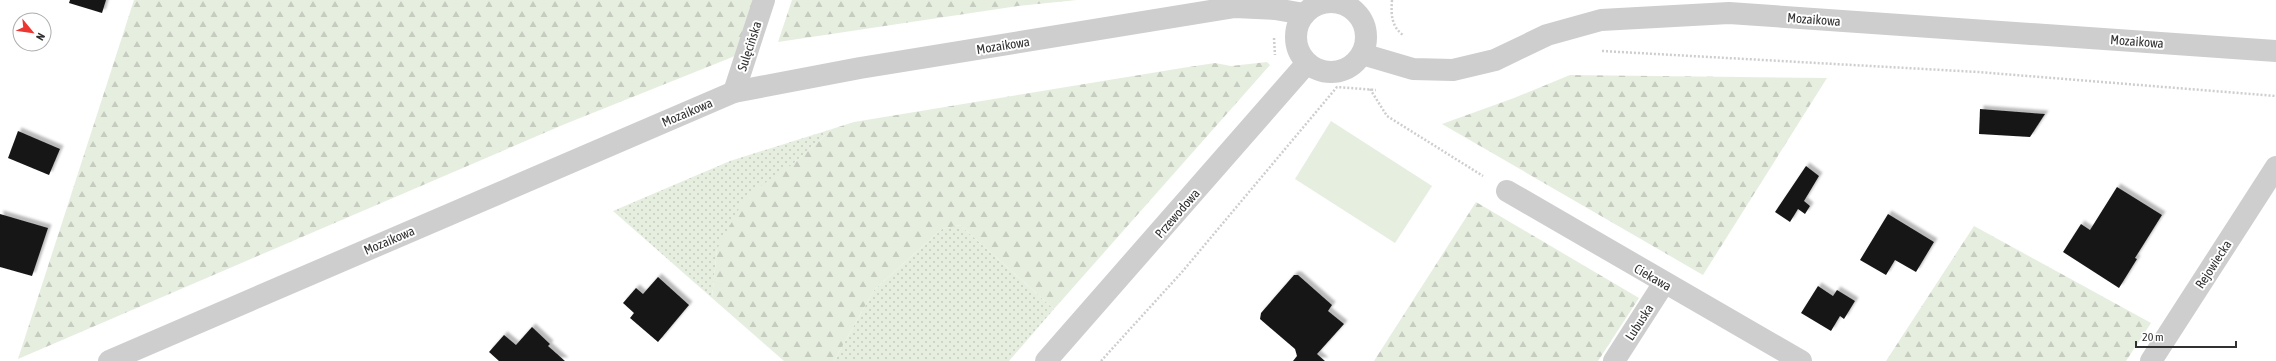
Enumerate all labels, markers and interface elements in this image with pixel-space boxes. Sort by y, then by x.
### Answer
street label: Mozaikowa [1787,10,1841,29]
north arrow [12,12,52,52]
street label: Sulęcińska [734,19,765,73]
text: N [34,31,48,43]
street label: Mozaikowa [2110,32,2164,51]
street label: Mozaikowa [975,34,1031,57]
street label: Mozaikowa [660,95,715,130]
street label: Przewodowa [1152,186,1203,241]
street label: Mozaikowa [362,223,417,258]
street label: Rejowiecka [2192,237,2235,291]
street label: Ciekawa [1632,261,1674,294]
street label: Lubuska [1622,301,1657,343]
scale bar [2136,323,2236,349]
text: 20 m [2142,330,2164,344]

